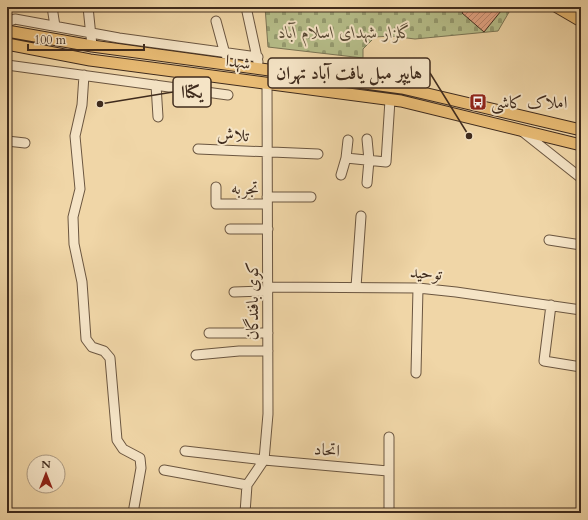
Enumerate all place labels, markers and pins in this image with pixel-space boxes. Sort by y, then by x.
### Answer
callout: هایپر مبل یافت آباد تهران [268,58,430,88]
callout: یکتاا [173,77,211,107]
place label: املاک کاشی [491,91,568,115]
bus stop icon: املاک کاشی [468,92,488,112]

